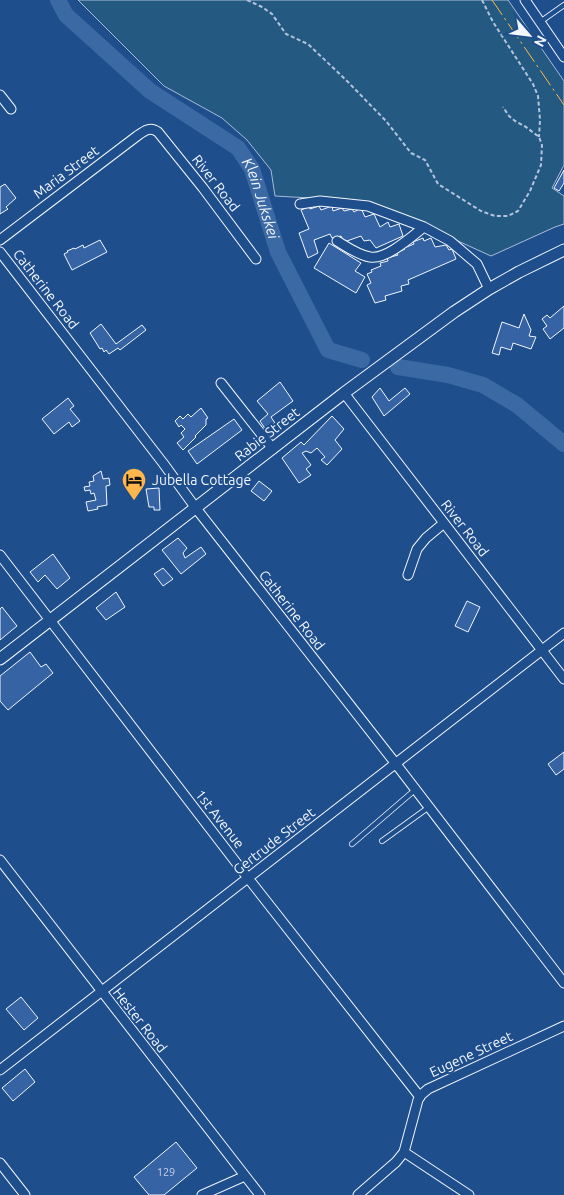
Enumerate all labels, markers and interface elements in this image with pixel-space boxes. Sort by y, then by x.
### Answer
north arrow [504,10,554,60]
text: N [531,33,550,49]
street label: Maria Street [30,142,102,202]
street label: River Road [189,152,243,214]
water label: Klein Jukskei [239,154,283,242]
street label: Catherine Road [10,246,82,332]
street label: Rabie Street [232,404,303,464]
hotel icon: Jubella Cottage [121,467,147,501]
place label: Jubella Cottage [152,472,251,488]
street label: River Road [438,497,492,559]
street label: Catherine Road [256,567,328,653]
street label: 1st Avenue [192,787,248,851]
street label: Gertrude Street [230,804,318,878]
street label: Hester Road [110,985,170,1055]
street label: Eugene Street [427,1028,515,1080]
house number: 129 [157,1166,175,1178]

